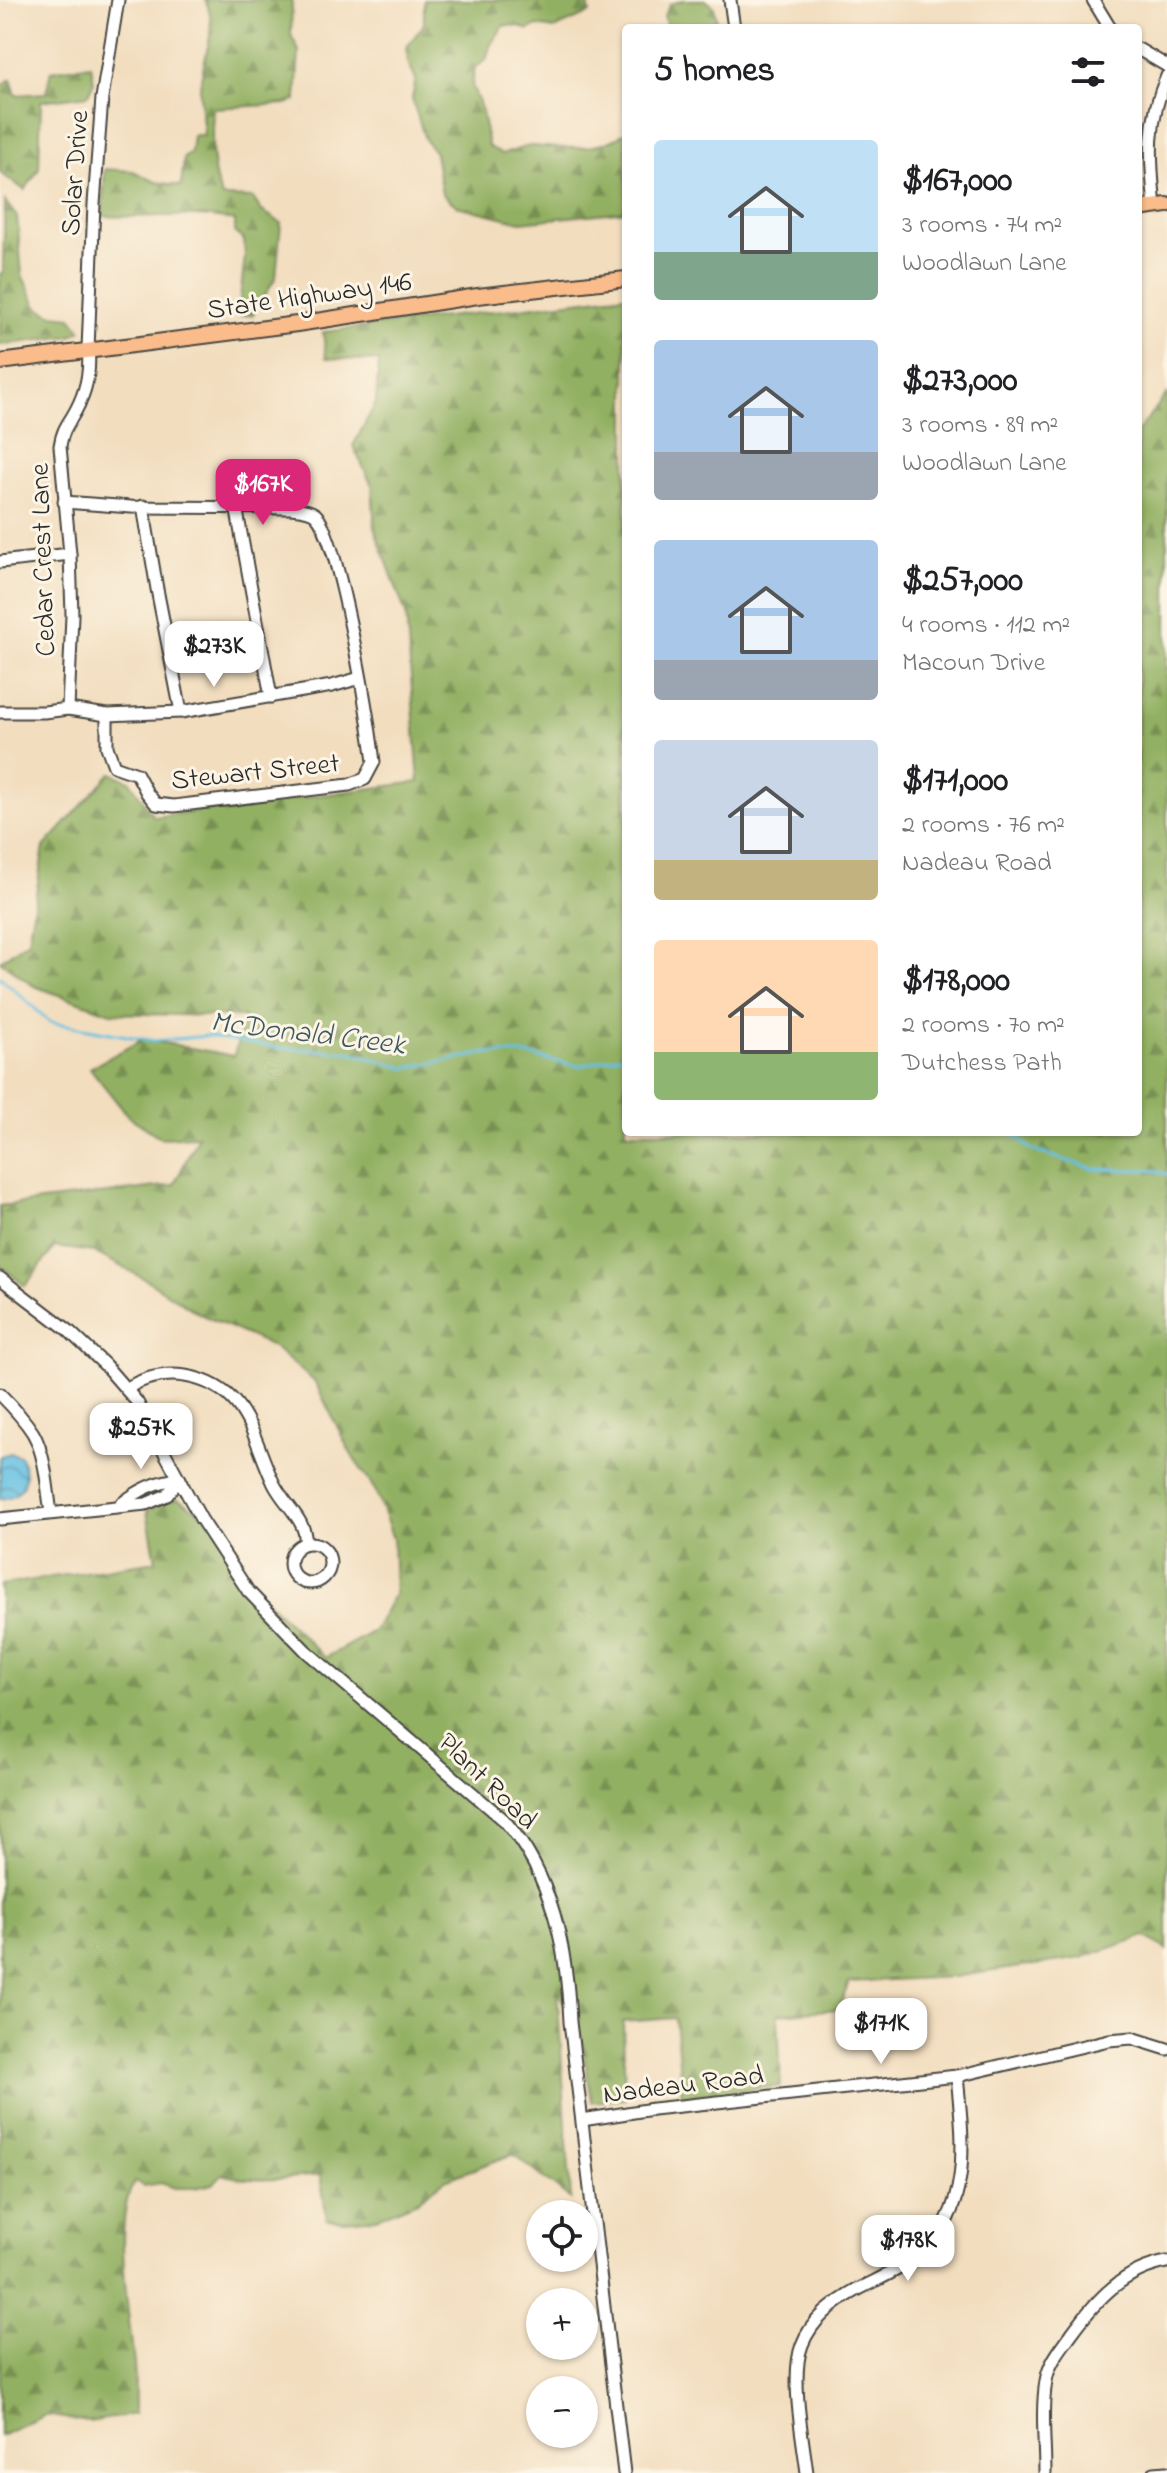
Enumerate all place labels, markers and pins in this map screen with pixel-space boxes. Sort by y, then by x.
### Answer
pin: $167K [207,459,319,527]
pin: $273K [158,621,270,689]
pin: $257K [85,1403,197,1471]
pin: $171K [825,1998,937,2066]
pin: $178K [852,2215,964,2283]

